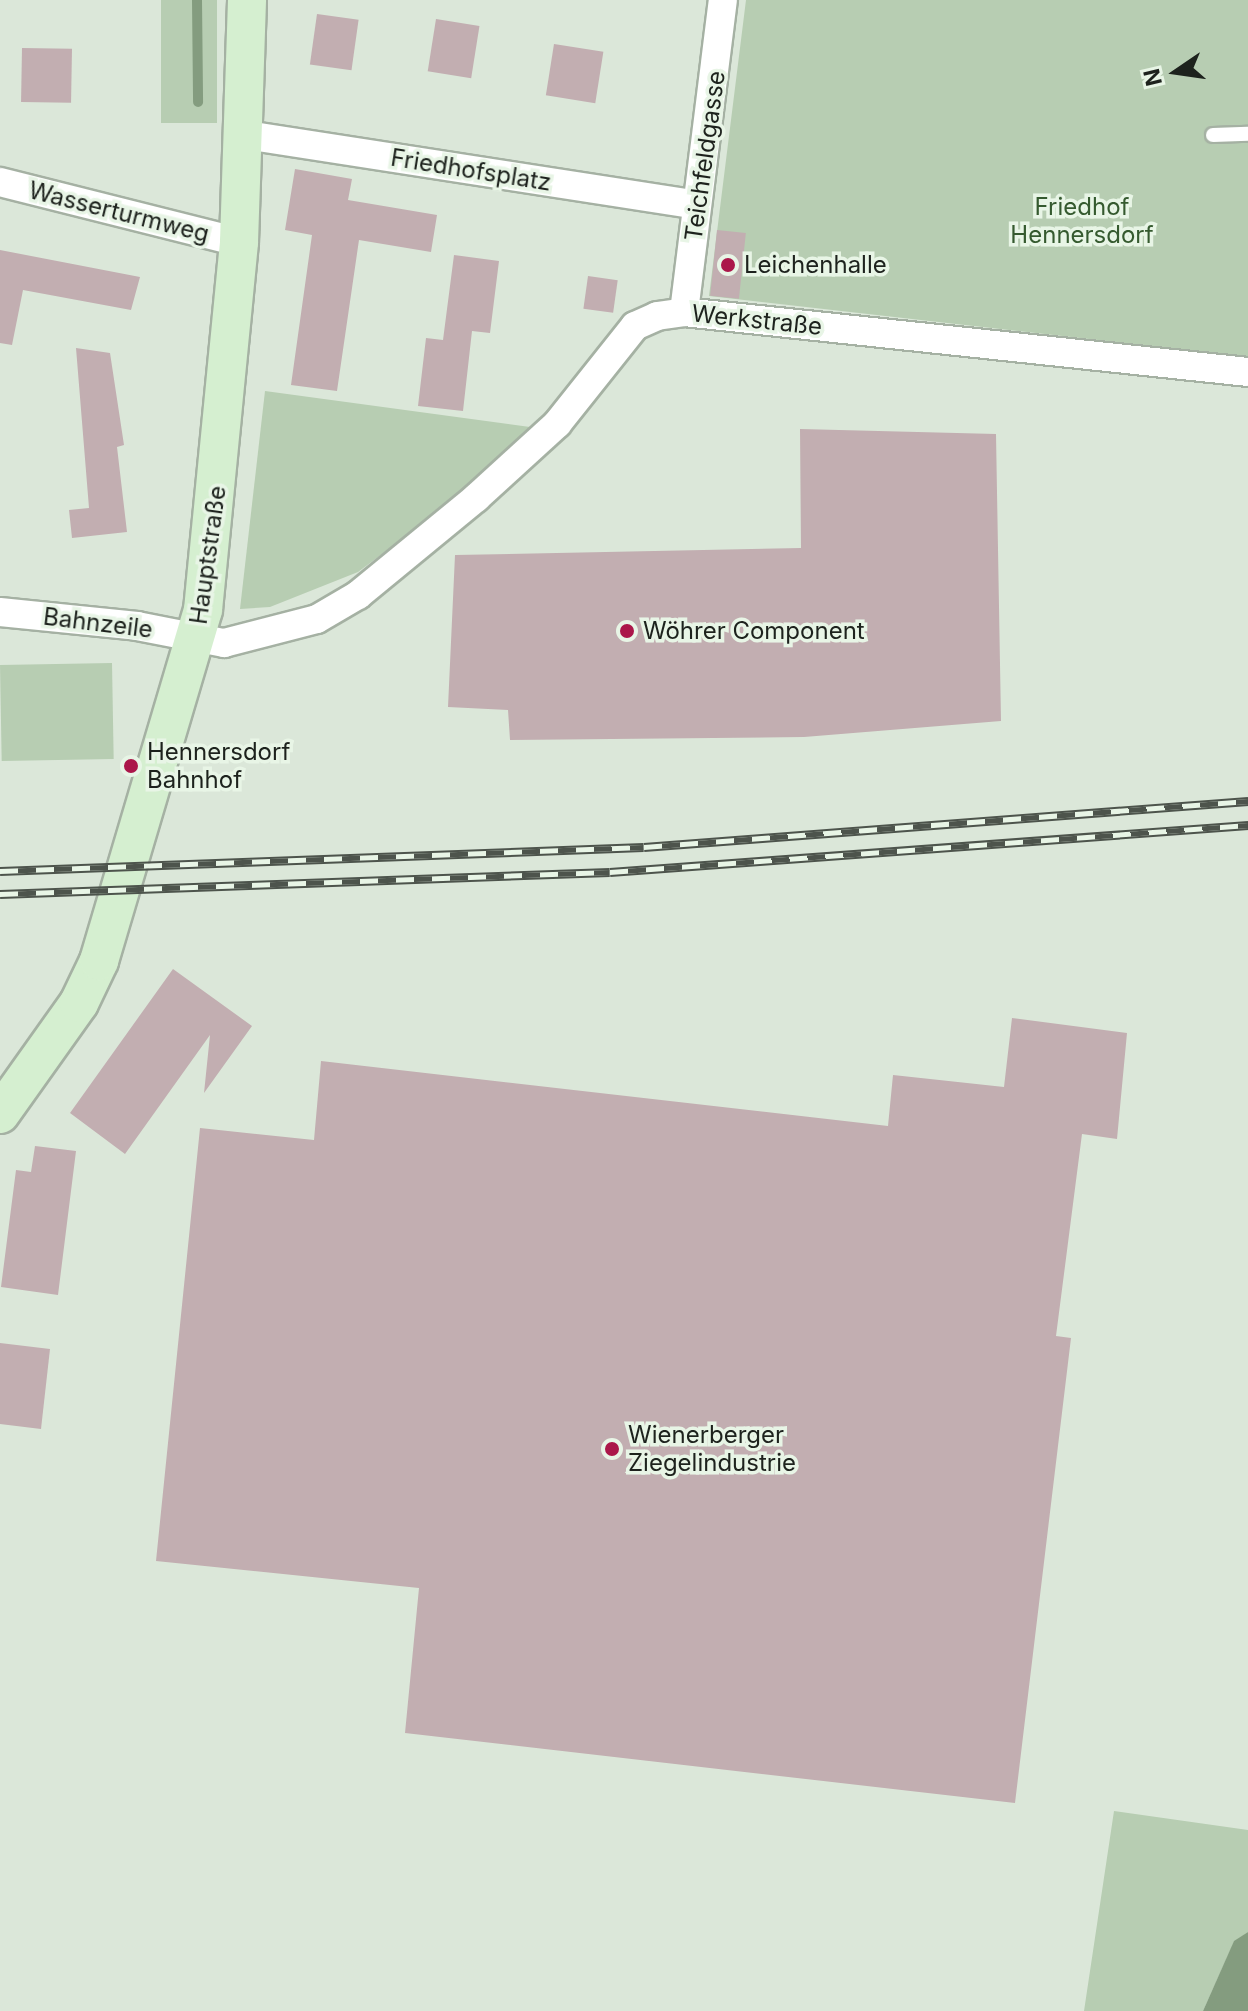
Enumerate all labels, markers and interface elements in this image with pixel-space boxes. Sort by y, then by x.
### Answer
north arrow [1136,32,1216,112]
text: N [1138,66,1167,88]
street label: Teichfeldgasse [679,69,731,243]
street label: Friedhofsplatz [389,143,553,197]
street label: Wasserturmweg [26,176,212,248]
park label: Friedhof Hennersdorf [1010,193,1154,249]
place label: Leichenhalle [744,251,887,279]
marker: Leichenhalle [719,256,737,274]
street label: Werkstraße [690,299,824,341]
street label: Hauptstraße [184,484,232,626]
street label: Bahnzeile [42,602,154,644]
place label: Wöhrer Component [643,617,865,645]
marker: Wöhrer Component [618,622,636,640]
place label: Hennersdorf Bahnhof [147,738,290,794]
marker: Hennersdorf Bahnhof [122,757,140,775]
place label: Wienerberger Ziegelindustrie [628,1421,796,1477]
marker: Wienerberger Ziegelindustrie [603,1440,621,1458]

